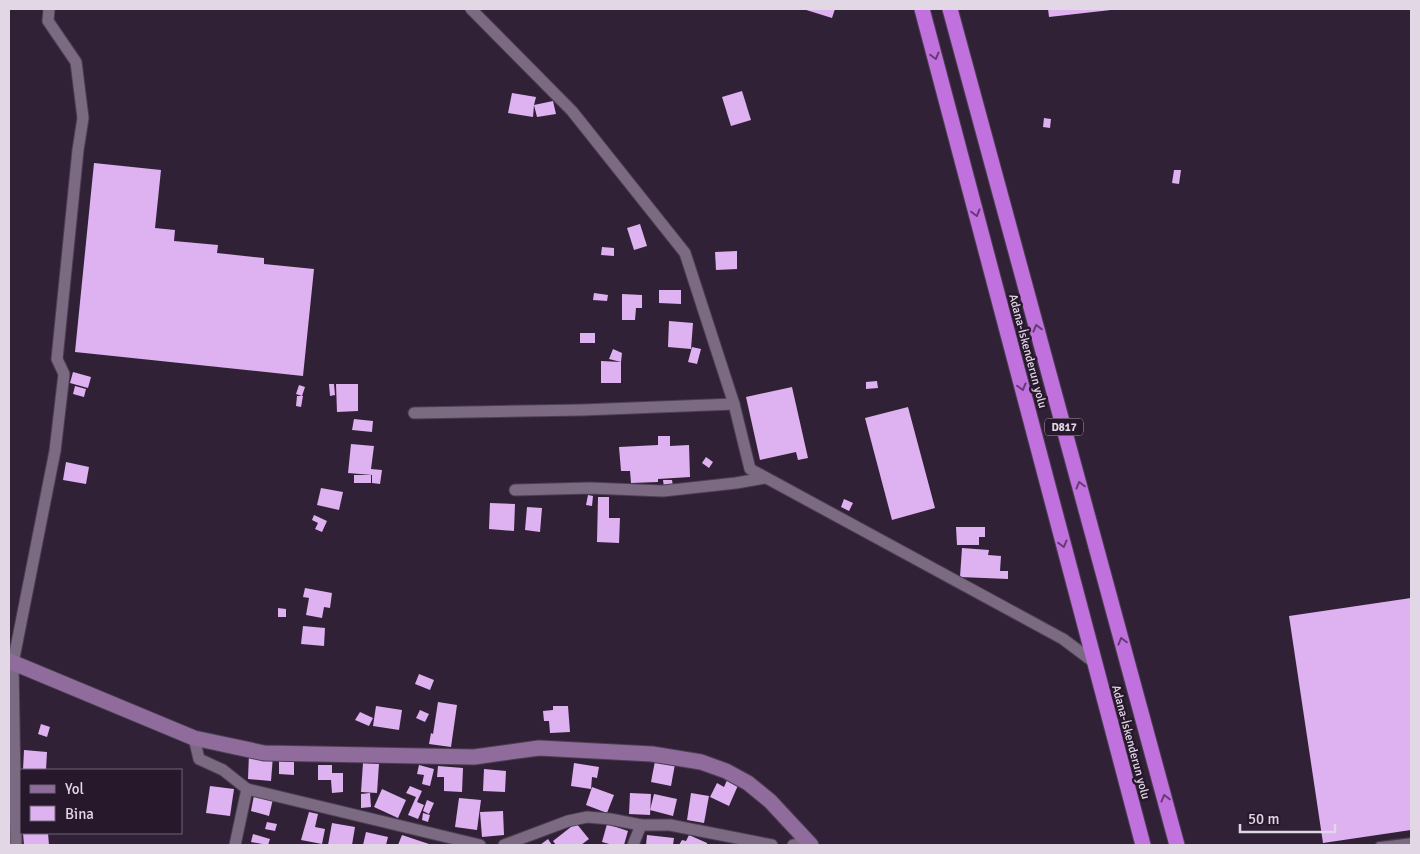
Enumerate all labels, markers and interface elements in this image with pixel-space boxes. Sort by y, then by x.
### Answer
one-way arrow [929,51,939,59]
one-way arrow [970,209,981,217]
street label: Adana-İskenderun yolu [1005,292,1050,410]
one-way arrow [1032,323,1043,332]
one-way arrow [1016,383,1027,392]
road number: D817 [1045,418,1083,436]
one-way arrow [1075,481,1085,489]
one-way arrow [1058,540,1068,548]
one-way arrow [1117,637,1128,646]
street label: Adana-İskenderun yolu [1108,683,1153,801]
legend [20,769,182,834]
text: Yol [65,780,84,798]
one-way arrow [1160,795,1170,803]
scale bar [1240,802,1335,834]
text: Bina [65,805,94,823]
text: 50 m [1248,810,1279,828]

